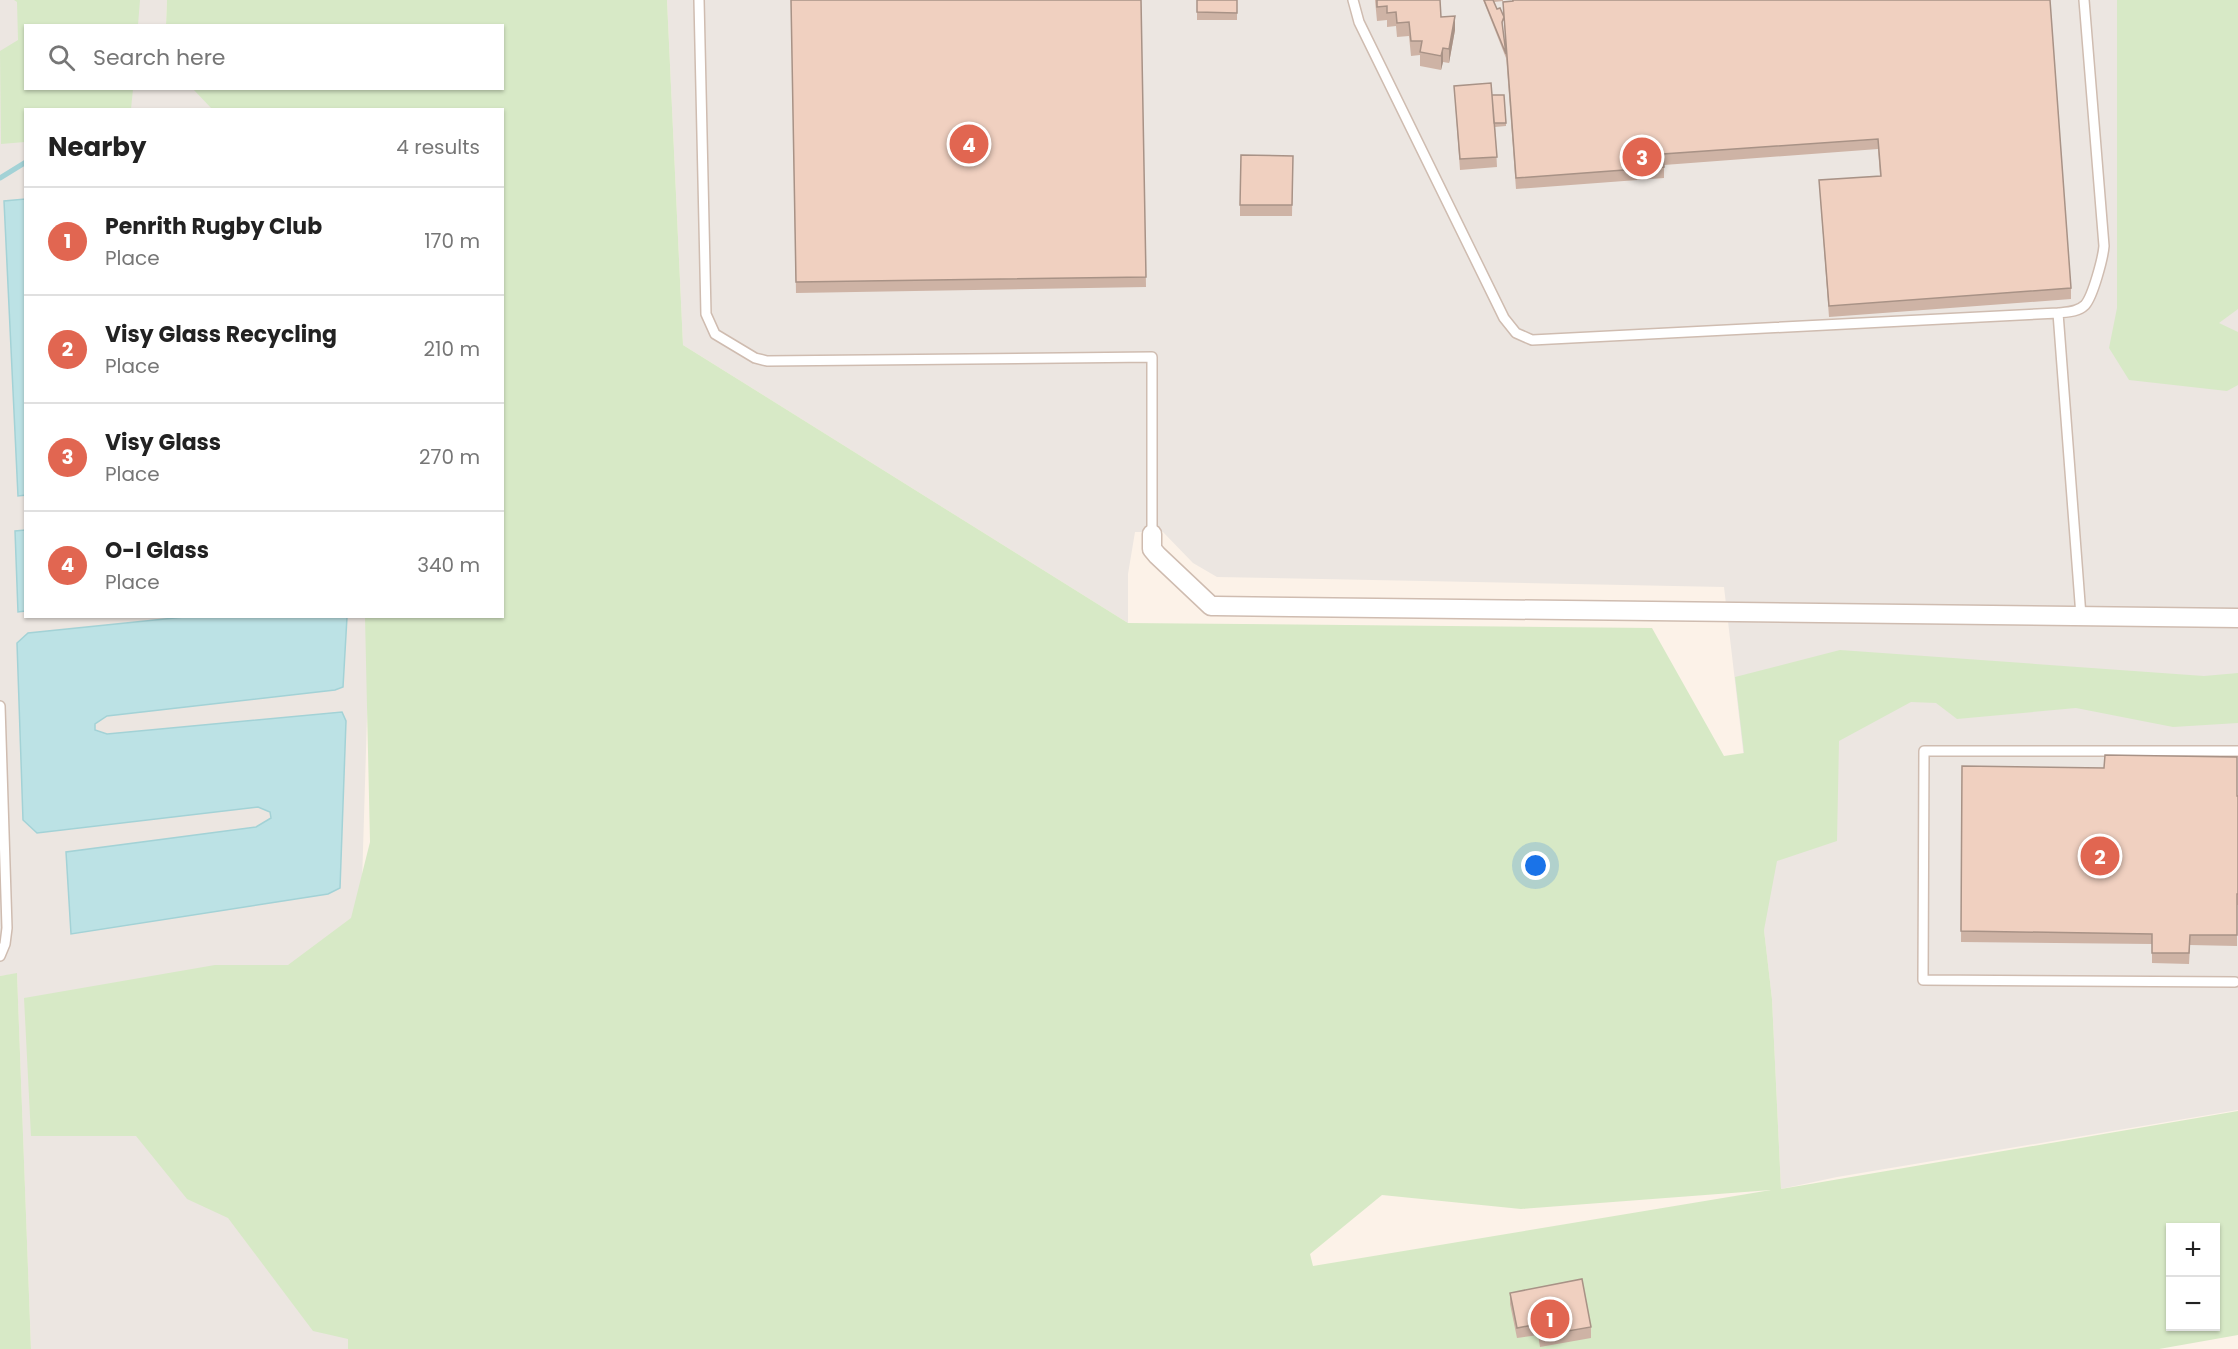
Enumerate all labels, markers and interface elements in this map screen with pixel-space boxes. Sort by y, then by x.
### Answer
search box [24,24,504,90]
icon: search [45,41,78,74]
text: Search here [93,42,226,73]
pin: 4 [950,122,988,166]
text: Nearby [48,129,146,165]
text: 4 results [396,133,480,161]
pin: 3 [1622,134,1662,180]
text: Penrith Rugby Club [105,211,322,242]
text: 1 [64,227,71,255]
text: 170 m [424,227,480,255]
text: Place [105,244,160,272]
text: Visy Glass Recycling [105,319,337,350]
text: 2 [62,335,73,363]
text: 210 m [424,335,480,363]
text: Place [105,352,160,380]
text: Visy Glass [105,427,221,458]
text: 3 [61,443,74,471]
text: 270 m [419,443,480,471]
text: Place [105,460,160,488]
text: O-I Glass [105,535,209,566]
text: 4 [61,551,74,579]
text: 340 m [417,551,480,579]
text: Place [105,568,160,596]
pin: 2 [2080,834,2120,878]
your location [1521,851,1550,880]
map controls [2166,1223,2220,1331]
button: + [2166,1223,2220,1277]
button: − [2166,1277,2220,1331]
pin: 1 [1530,1296,1570,1342]

